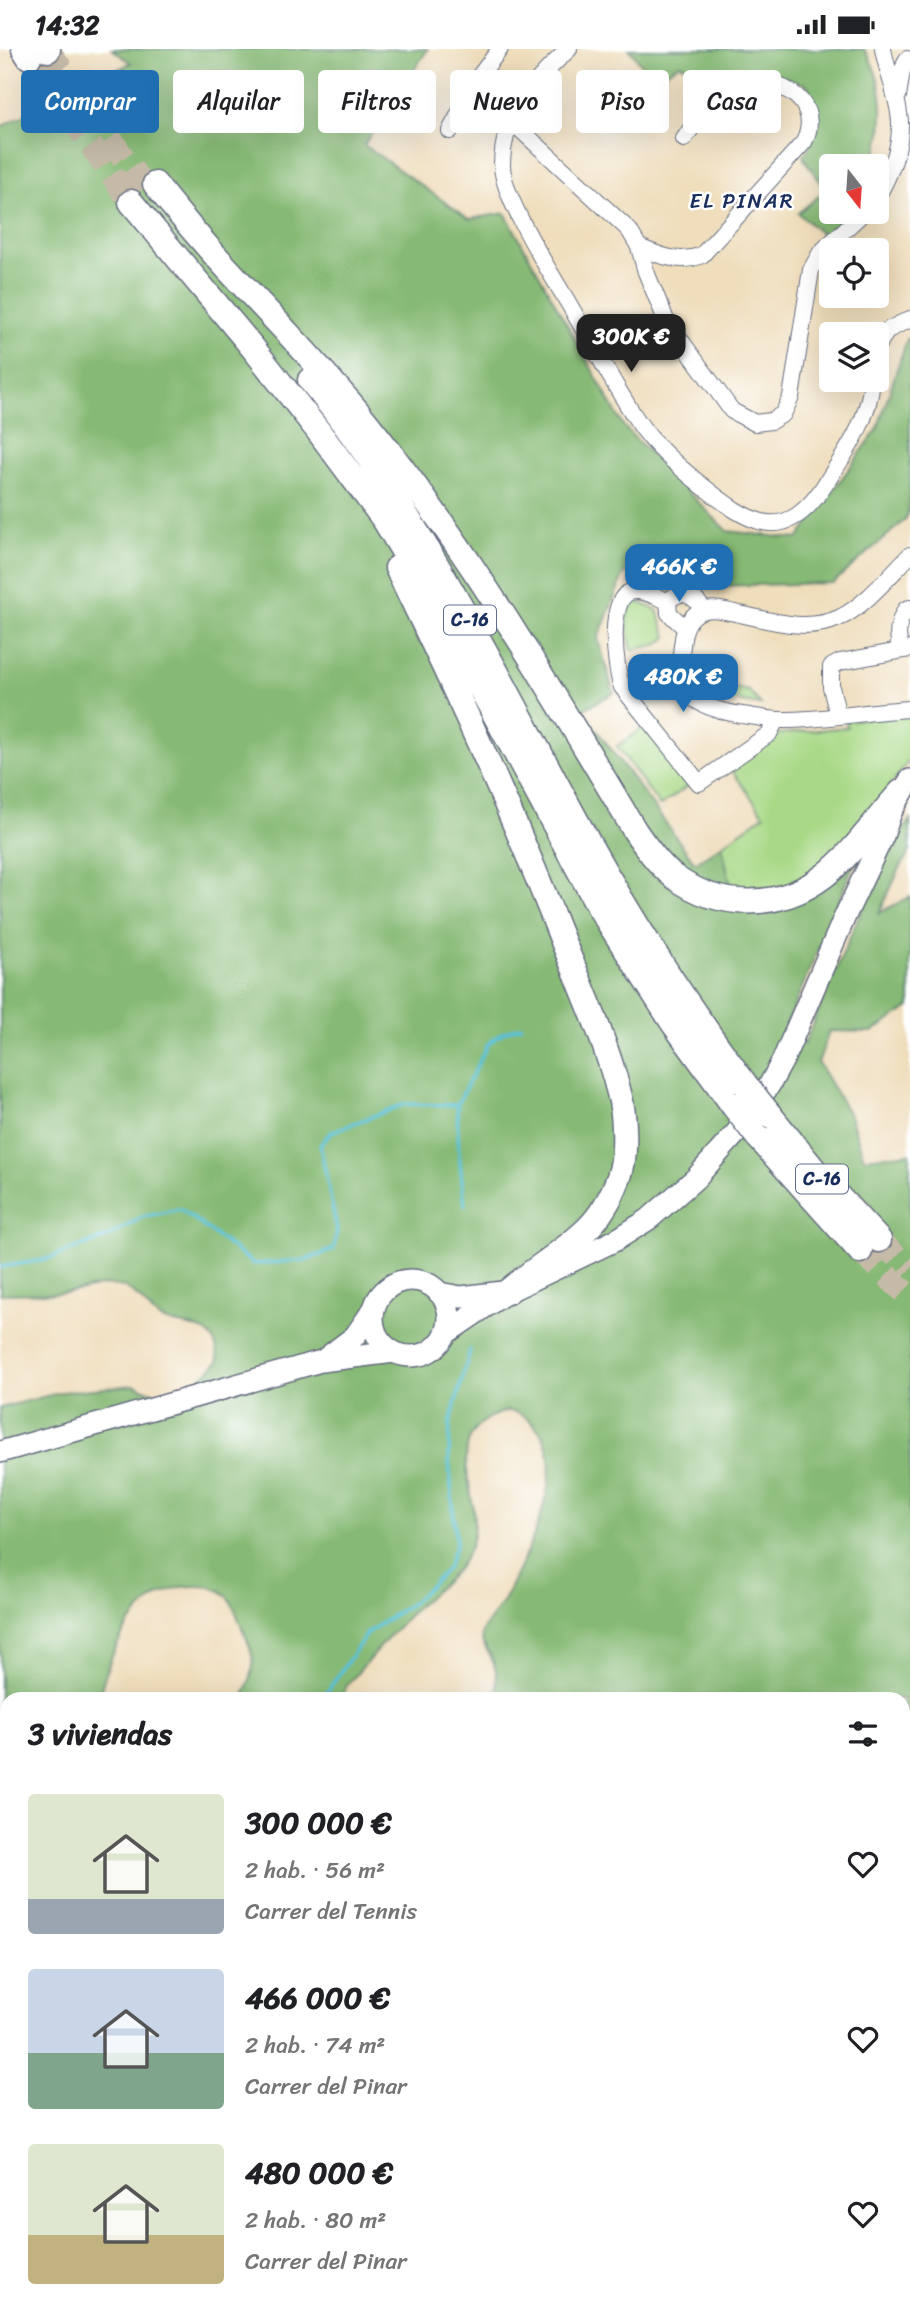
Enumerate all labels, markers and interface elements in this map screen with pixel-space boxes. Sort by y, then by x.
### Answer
text: 14:32 [35,2,100,48]
chip: Comprar [21,70,159,133]
chip: Alquilar [173,70,304,133]
chip: Filtros [318,70,436,133]
chip: Nuevo [450,70,562,133]
chip: Piso [576,70,669,133]
chip: Casa [683,70,781,133]
north arrow [819,154,889,224]
map controls [819,154,889,392]
district label: EL PINAR [690,182,794,220]
button: locate [819,238,889,308]
pin: 300K € [574,315,688,374]
text: 300K € [593,316,669,357]
button: layers [819,322,889,392]
pin: 466K € [622,545,736,604]
text: 466K € [641,546,717,587]
road number: C-16 [444,605,496,635]
pin: 480K € [626,655,740,714]
text: 480K € [644,656,722,697]
road number: C-16 [796,1164,848,1193]
text: 3 viviendas [28,1707,172,1761]
icon: filters [844,1715,882,1753]
text: 300 000 € [245,1796,392,1850]
icon: home [84,1822,168,1906]
icon: heart [844,1845,882,1883]
text: 2 hab. · 56 m² [245,1850,385,1891]
text: Carrer del Tennis [245,1891,417,1932]
text: 466 000 € [245,1971,390,2025]
icon: home [84,1997,168,2081]
icon: heart [844,2020,882,2058]
text: 2 hab. · 74 m² [245,2025,385,2066]
text: Carrer del Pinar [245,2066,407,2107]
text: 480 000 € [245,2146,393,2200]
icon: home [84,2172,168,2256]
icon: heart [844,2195,882,2233]
text: 2 hab. · 80 m² [245,2200,386,2241]
text: Carrer del Pinar [245,2241,407,2282]

